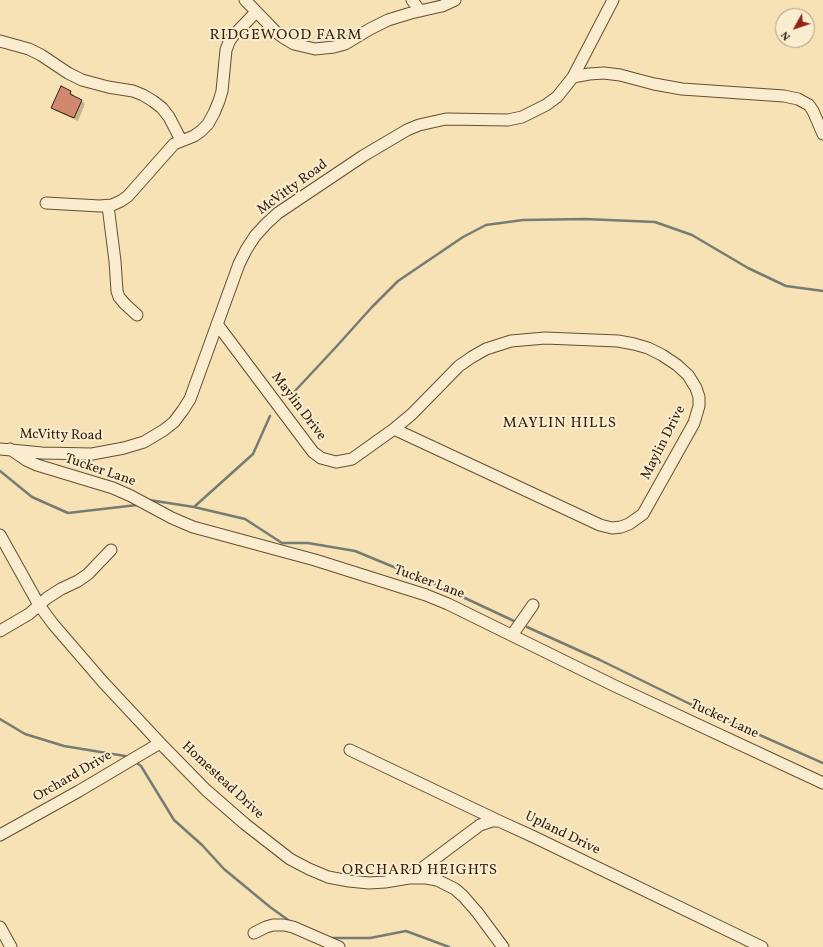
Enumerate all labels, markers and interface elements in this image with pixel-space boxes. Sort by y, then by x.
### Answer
north arrow [775,8,815,48]
district label: RIDGEWOOD FARM [209,27,363,45]
text: N [778,28,795,43]
street label: McVitty Road [255,157,331,219]
street label: Maylin Drive [267,370,329,444]
street label: Maylin Drive [638,403,690,483]
district label: MAYLIN HILLS [503,415,617,433]
street label: McVitty Road [19,427,103,445]
street label: Tucker Lane [62,451,138,491]
street label: Tucker Lane [391,562,467,604]
street label: Tucker Lane [687,697,761,743]
street label: Homestead Drive [177,739,267,823]
street label: Orchard Drive [31,748,115,806]
street label: Upland Drive [522,809,602,859]
district label: ORCHARD HEIGHTS [342,862,498,880]

